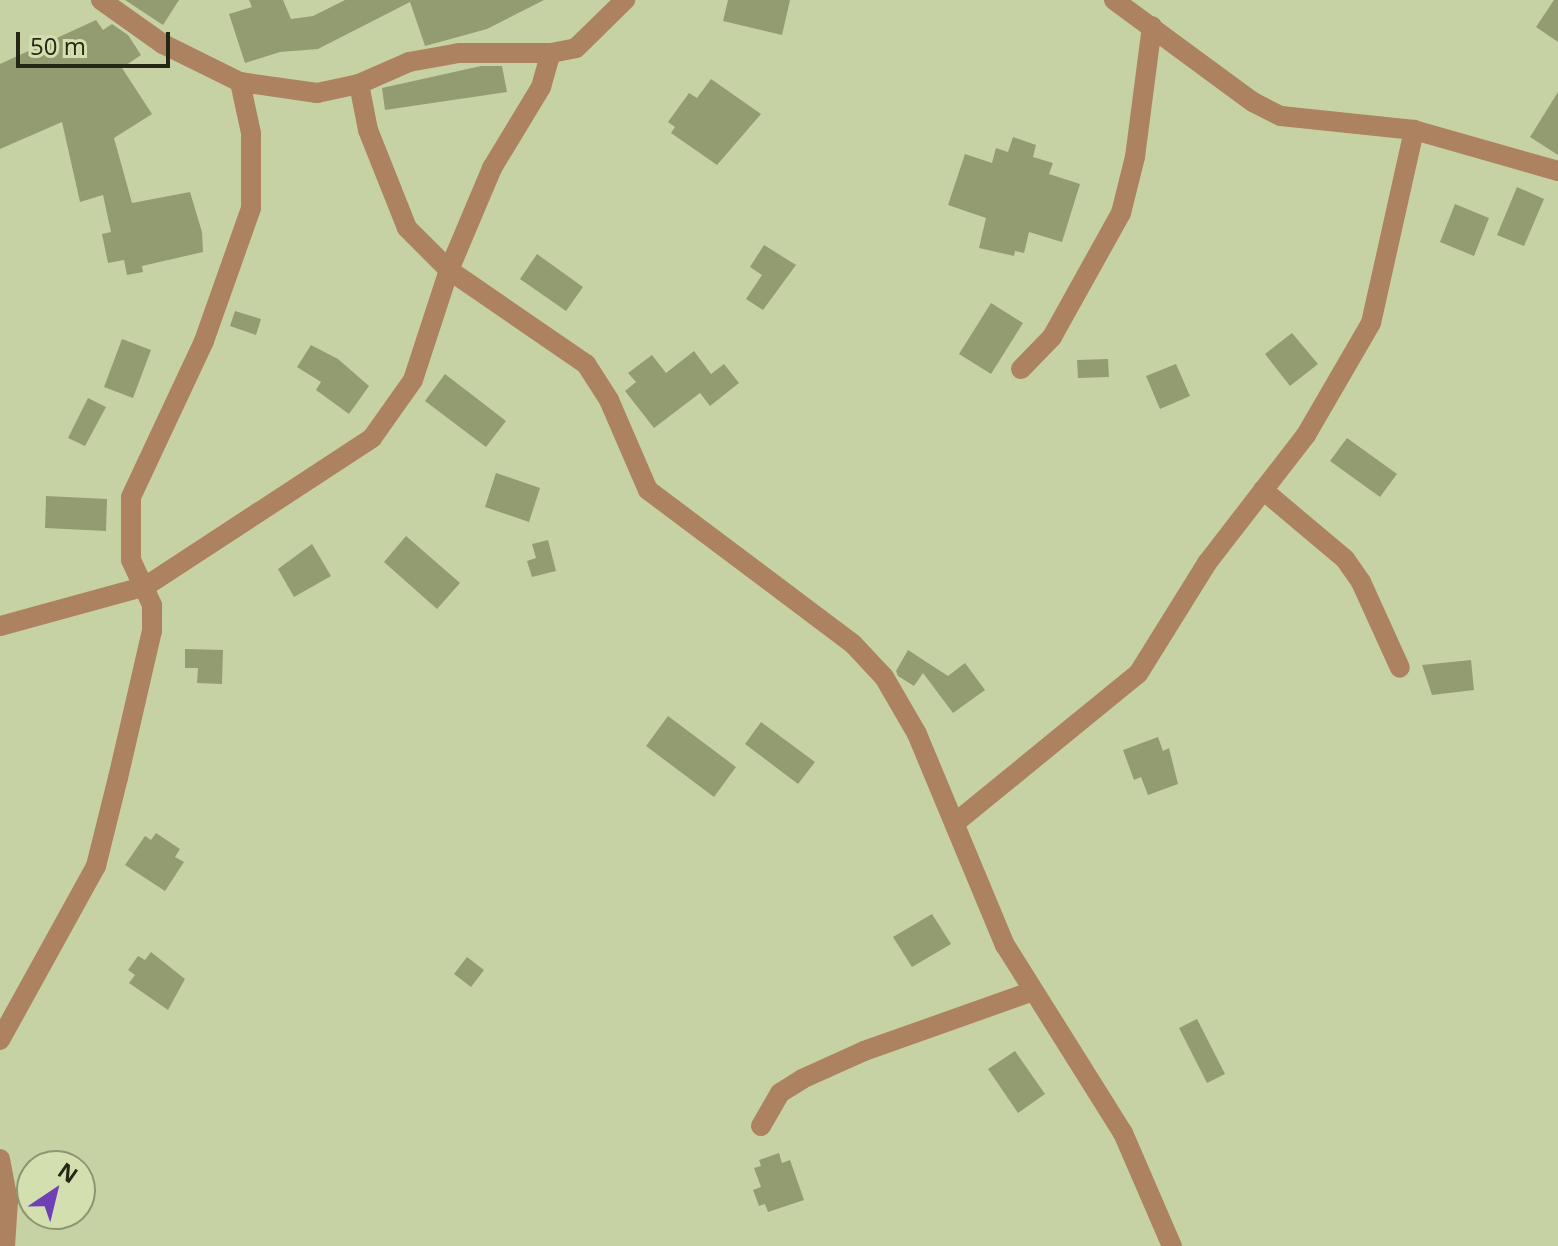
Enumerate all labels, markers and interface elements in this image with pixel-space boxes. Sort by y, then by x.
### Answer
scale bar [20,16,174,66]
text: 50 m [30,29,86,62]
north arrow [16,1150,96,1230]
text: N [53,1155,85,1189]

